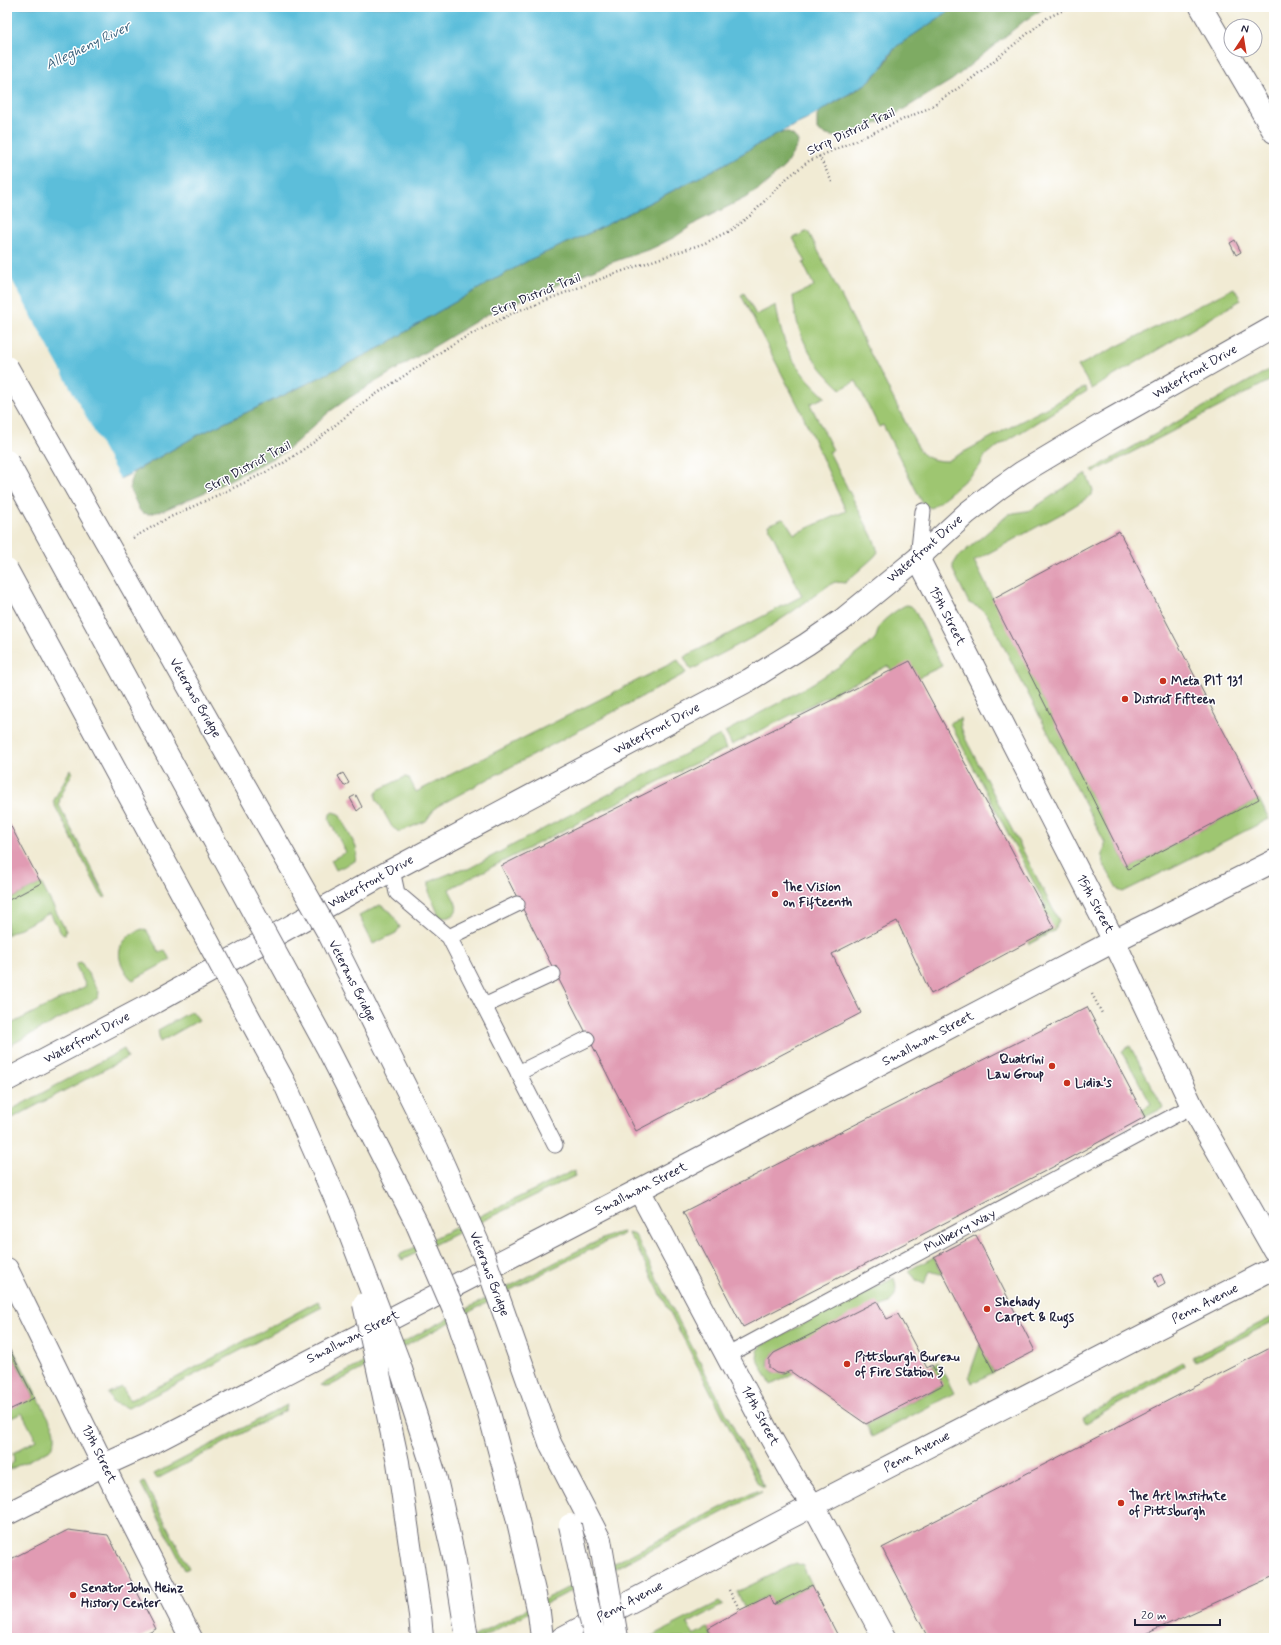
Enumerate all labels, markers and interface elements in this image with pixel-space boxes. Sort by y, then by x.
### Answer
water label: Allegheny River [43,17,137,76]
north arrow [1223,18,1263,58]
text: N [1240,22,1250,37]
street label: Strip District Trail [804,104,898,160]
street label: Strip District Trail [489,269,584,321]
street label: Waterfront Drive [1149,341,1241,403]
street label: Strip District Trail [202,437,294,497]
street label: Waterfront Drive [883,511,967,587]
street label: 15th Street [925,583,969,649]
street label: Veterans Bridge [164,655,225,742]
place label: Meta PIT 131 [1171,673,1243,690]
marker: Meta PIT 131 [1158,676,1168,686]
place label: District Fifteen [1133,691,1216,708]
marker: District Fifteen [1120,694,1130,704]
street label: Waterfront Drive [611,699,703,759]
street label: Waterfront Drive [325,851,417,913]
street label: 15th Street [1072,872,1118,937]
place label: The Vision on Fifteenth [783,879,852,911]
marker: The Vision on Fifteenth [770,889,780,899]
street label: Veterans Bridge [323,937,380,1025]
street label: Smallman Street [879,1007,977,1070]
street label: Waterfront Drive [41,1008,133,1068]
place label: Quatrini Law Group [987,1051,1044,1083]
marker: Quatrini Law Group [1047,1061,1057,1071]
place label: Lidia’s [1075,1075,1112,1092]
marker: Lidia’s [1062,1078,1072,1088]
street label: Smallman Street [592,1158,690,1220]
street label: Mulberry Way [921,1205,999,1257]
street label: Veterans Bridge [464,1229,513,1319]
street label: Penn Avenue [1169,1280,1241,1328]
place label: Shehady Carpet & Rugs [995,1294,1074,1329]
marker: Shehady Carpet & Rugs [982,1304,992,1314]
street label: Smallman Street [304,1306,402,1368]
place label: Pittsburgh Bureau of Fire Station 3 [855,1349,960,1381]
marker: Pittsburgh Bureau of Fire Station 3 [842,1359,852,1369]
street label: 14th Street [737,1383,783,1449]
street label: 13th Street [78,1422,121,1486]
street label: Penn Avenue [881,1427,953,1477]
place label: The Art Institute of Pittsburgh [1129,1488,1227,1521]
marker: The Art Institute of Pittsburgh [1116,1498,1126,1508]
street label: Penn Avenue [594,1577,666,1627]
place label: Senator John Heinz History Center [81,1580,184,1612]
marker: Senator John Heinz History Center [68,1590,78,1600]
scale bar [1135,1601,1220,1627]
text: 20 m [1141,1608,1167,1624]

